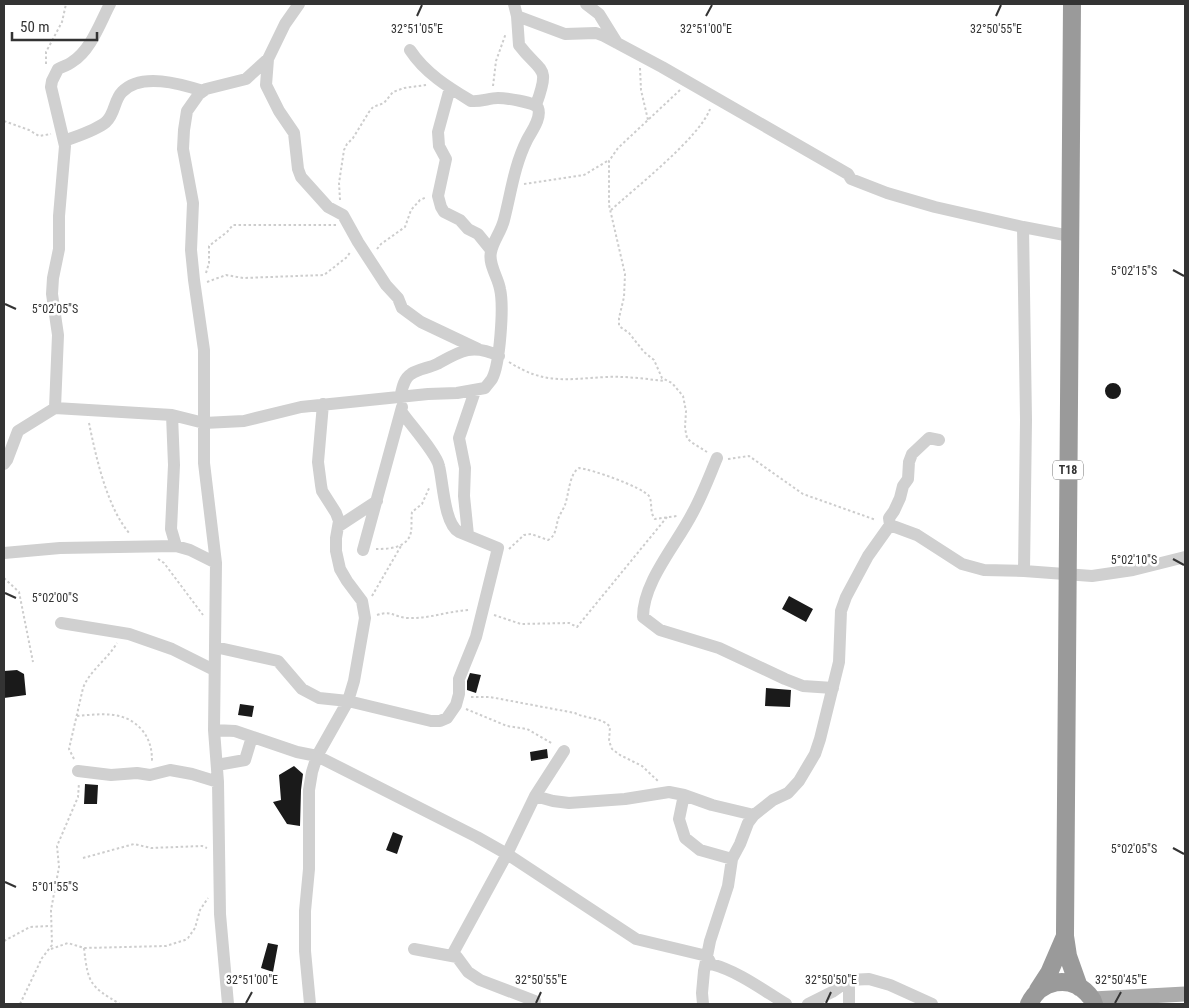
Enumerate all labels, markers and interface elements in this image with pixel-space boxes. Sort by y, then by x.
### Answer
scale bar [12,10,98,42]
text: 50 m [20,18,50,36]
text: 32°51'05"E [391,22,443,36]
text: 32°51'00"E [680,22,732,36]
text: 32°50'55"E [970,22,1022,36]
text: 5°02'15"S [1111,264,1157,278]
text: 5°02'05"S [32,302,78,316]
road number: T18 [1053,460,1083,480]
text: 5°02'10"S [1111,553,1157,567]
text: 5°02'00"S [32,591,78,605]
text: 5°02'05"S [1111,842,1157,856]
text: 5°01'55"S [32,880,78,894]
text: 32°51'00"E [226,973,278,987]
text: 32°50'55"E [515,973,567,987]
text: 32°50'50"E [805,973,857,987]
text: 32°50'45"E [1095,973,1147,987]

